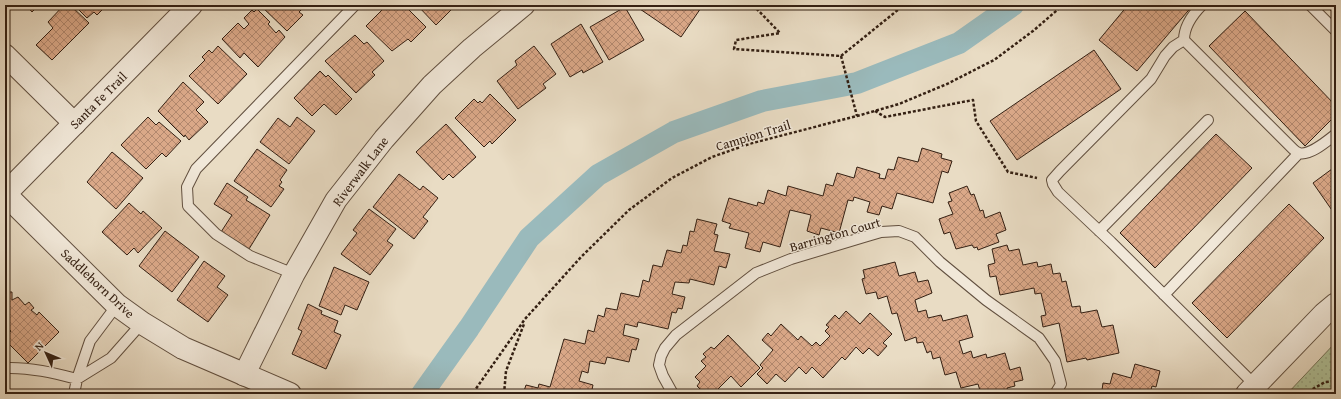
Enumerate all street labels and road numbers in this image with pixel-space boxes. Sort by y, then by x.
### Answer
street label: Santa Fe Trail [65,67,132,133]
street label: Campion Trail [713,115,793,156]
street label: Riverwalk Lane [328,132,393,210]
street label: Barrington Court [787,212,883,257]
street label: Saddlehorn Drive [57,244,139,323]

